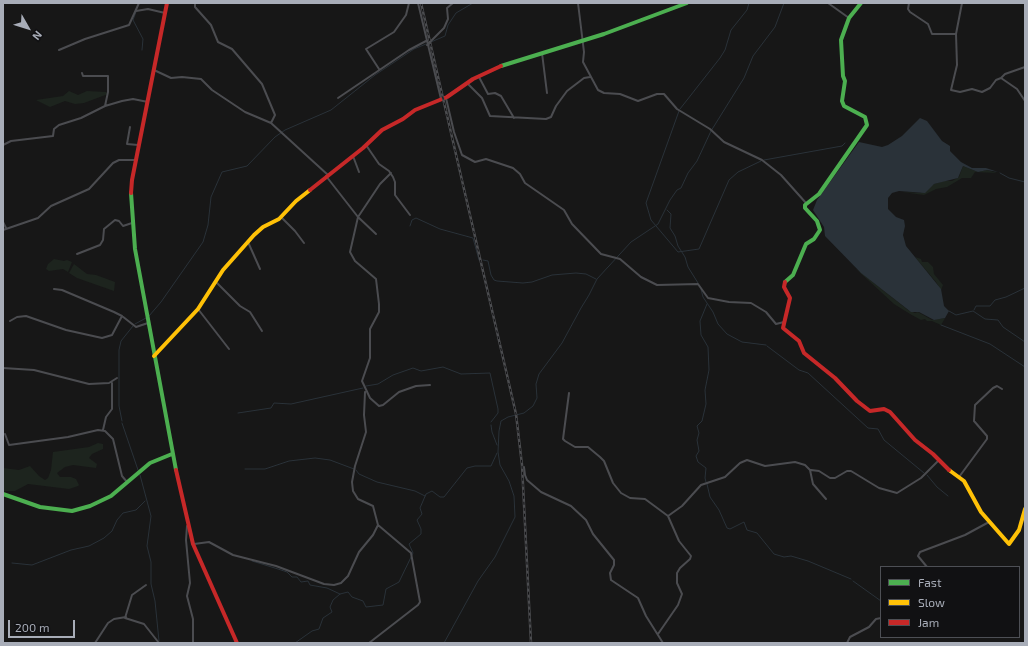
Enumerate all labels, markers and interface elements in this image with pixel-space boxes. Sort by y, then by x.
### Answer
north arrow [8,8,48,48]
text: N [30,29,45,43]
legend [880,566,1020,638]
text: Fast [918,575,941,589]
text: Slow [918,595,945,609]
scale bar [10,612,77,638]
text: Jam [918,615,939,629]
text: 200 m [15,620,49,634]

